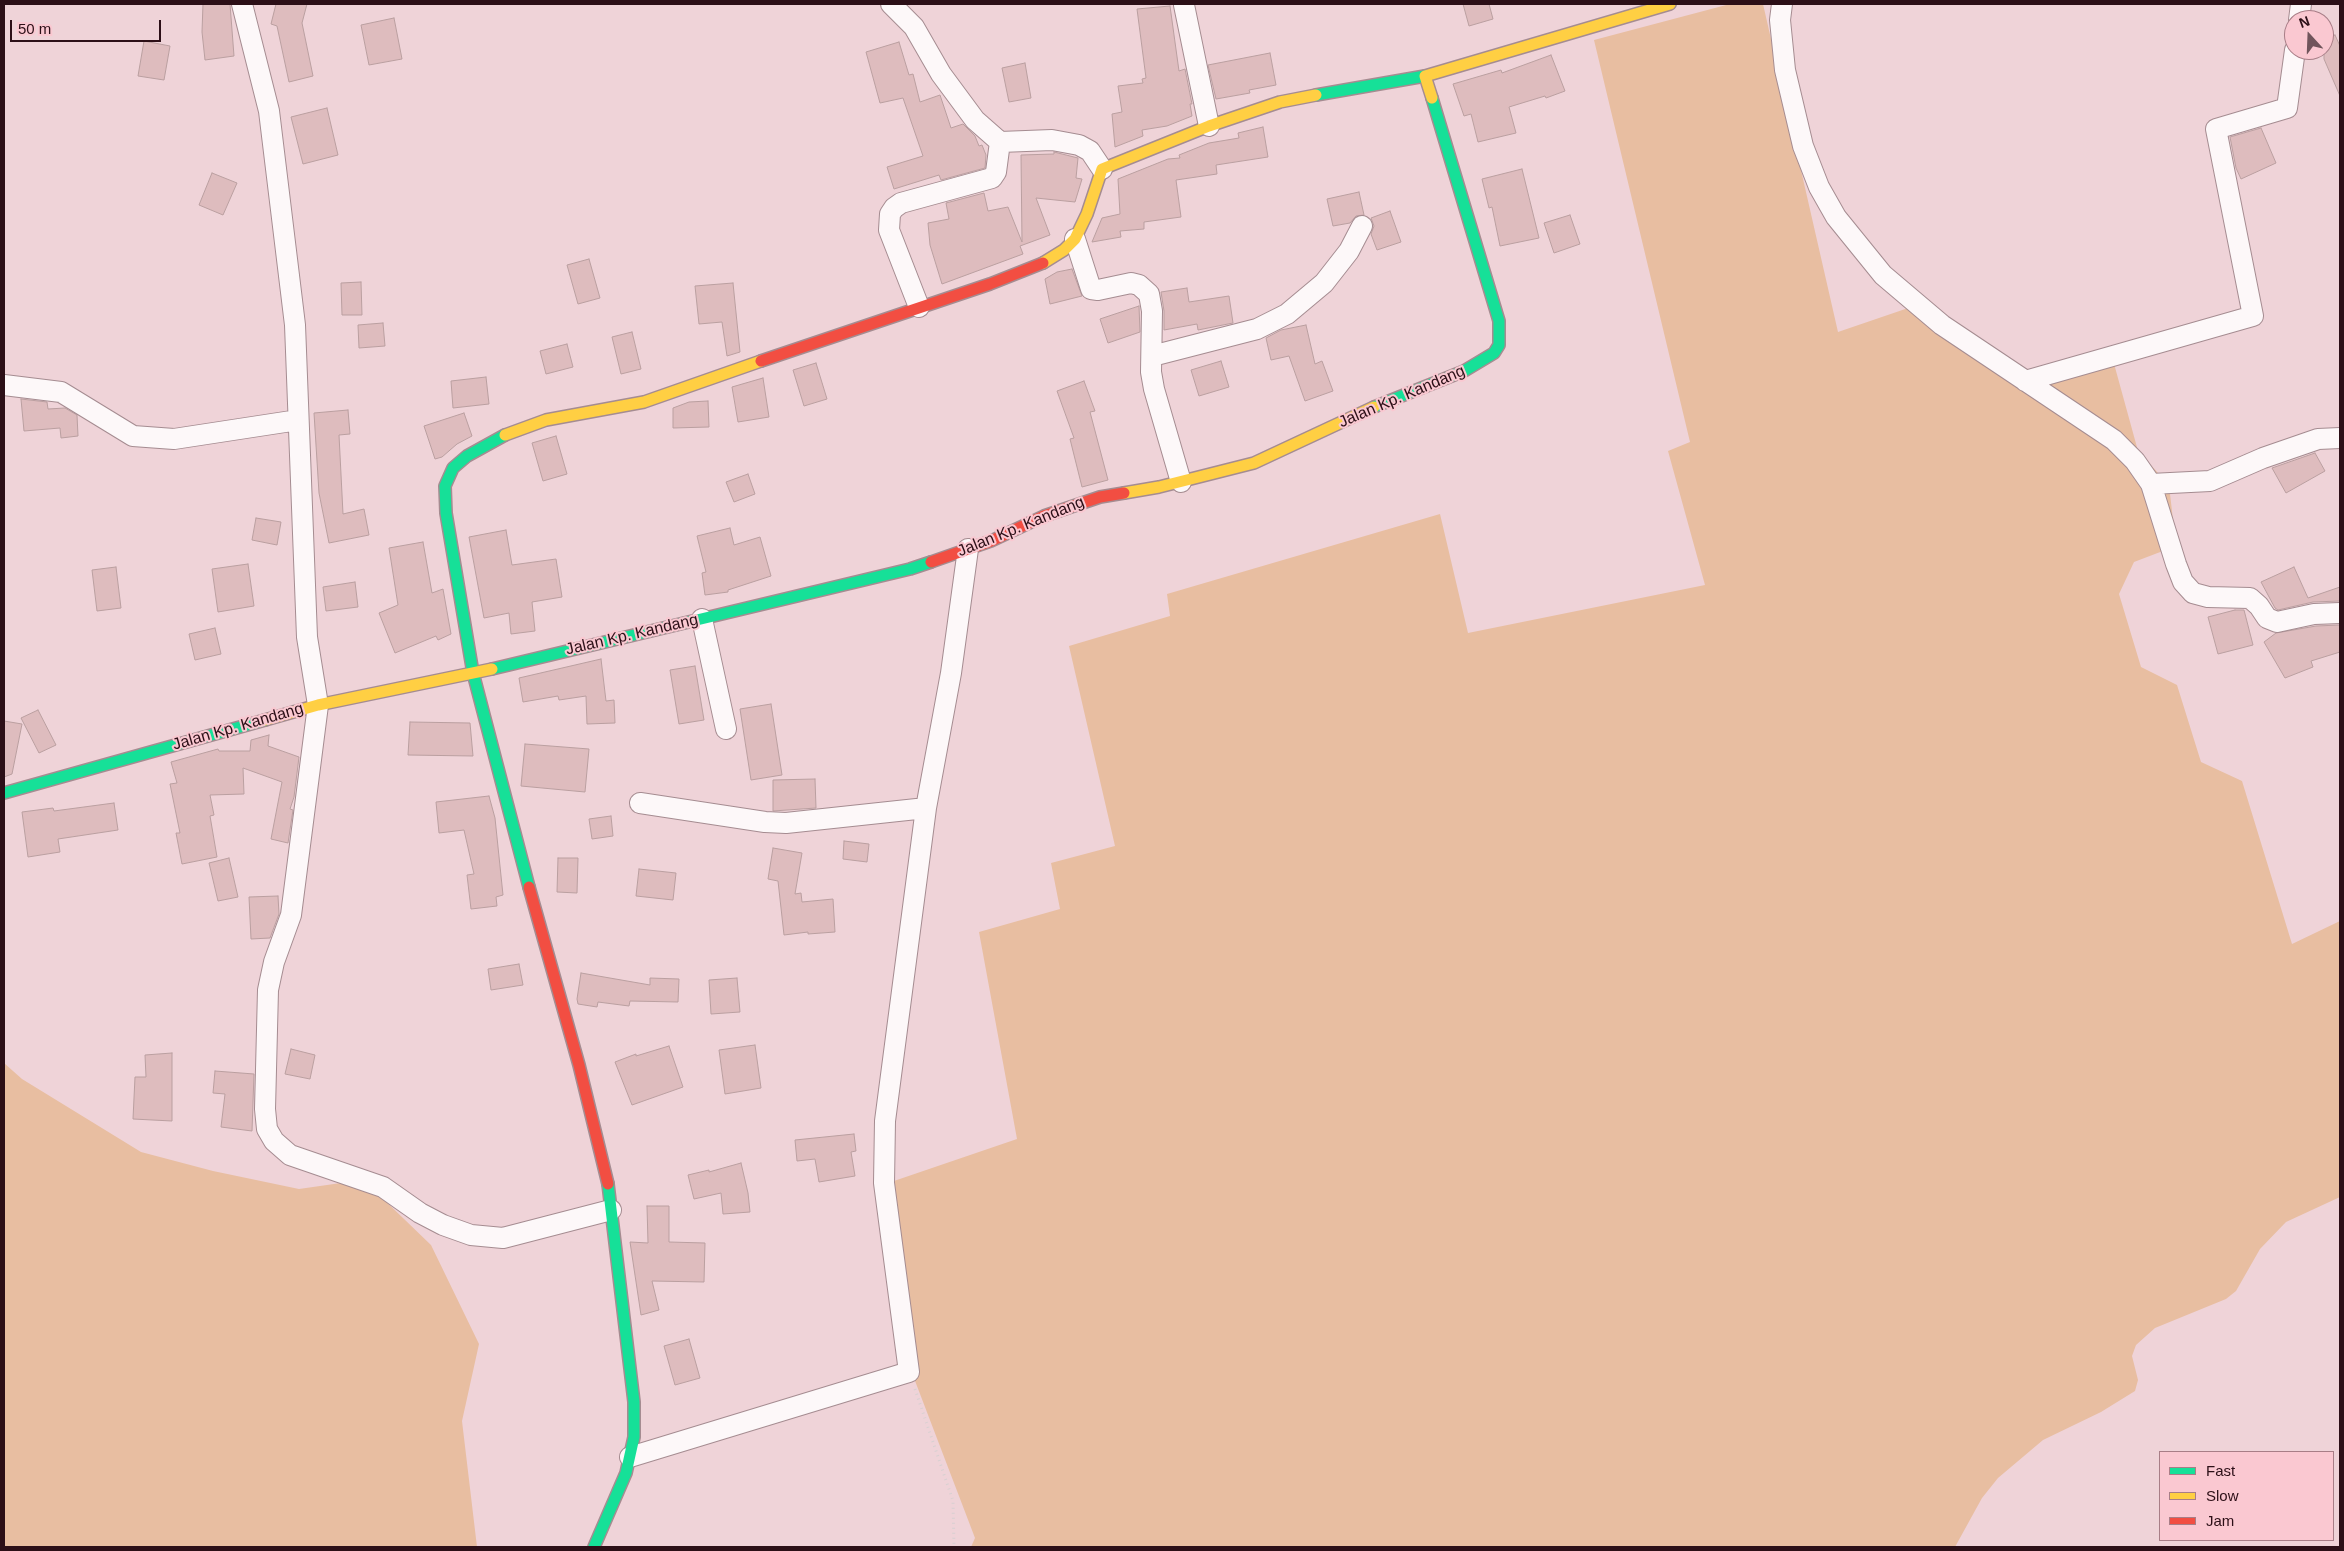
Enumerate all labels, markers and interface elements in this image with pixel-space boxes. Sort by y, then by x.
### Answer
scale bar [12,10,164,42]
north arrow [2284,10,2334,60]
text: N [2297,13,2312,31]
text: 50 m [18,20,51,37]
street label: Jalan Kp. Kandang [1336,362,1468,432]
street label: Jalan Kp. Kandang [955,493,1087,561]
street label: Jalan Kp. Kandang [564,610,700,660]
street label: Jalan Kp. Kandang [170,699,306,755]
legend [2159,1451,2334,1541]
text: Fast [2206,1462,2235,1479]
text: Slow [2206,1487,2239,1504]
text: Jam [2206,1512,2234,1529]

